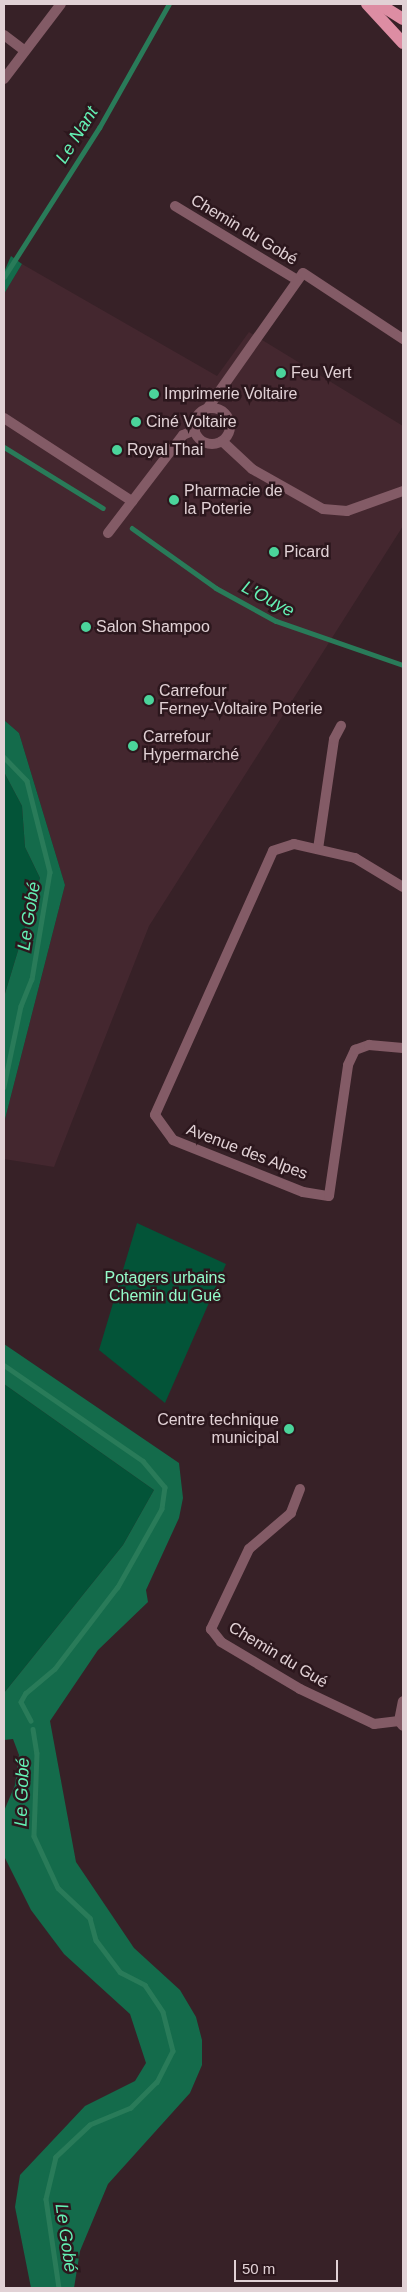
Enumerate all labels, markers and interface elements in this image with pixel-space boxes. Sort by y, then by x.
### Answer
water label: Le Nant [51,103,103,167]
street label: Chemin du Gobé [187,191,301,269]
place label: Feu Vert [291,363,351,383]
marker: Feu Vert [275,367,287,379]
place label: Imprimerie Voltaire [164,384,297,404]
marker: Imprimerie Voltaire [148,388,160,400]
place label: Ciné Voltaire [146,412,237,432]
marker: Ciné Voltaire [130,416,142,428]
place label: Royal Thai [127,440,203,460]
marker: Royal Thai [111,444,123,456]
place label: Pharmacie de la Poterie [184,481,283,519]
marker: Pharmacie de la Poterie [168,494,180,506]
place label: Picard [284,542,329,562]
marker: Picard [268,546,280,558]
water label: L'Ouye [238,576,298,622]
place label: Salon Shampoo [96,617,210,637]
marker: Salon Shampoo [80,621,92,633]
place label: Carrefour Ferney-Voltaire Poterie [159,681,323,719]
marker: Carrefour Ferney-Voltaire Poterie [143,694,155,706]
place label: Carrefour Hypermarché [143,727,239,765]
marker: Carrefour Hypermarché [127,740,139,752]
water label: Le Gobé [13,880,45,952]
street label: Avenue des Alpes [183,1120,311,1184]
park label: Potagers urbains Chemin du Gué [105,1268,225,1306]
place label: Centre technique municipal [157,1410,279,1448]
marker: Centre technique municipal [283,1423,295,1435]
street label: Chemin du Gué [225,1618,331,1692]
water label: Le Gobé [10,1757,34,1827]
water label: Le Gobé [50,2202,82,2274]
scale bar [237,2250,341,2282]
text: 50 m [242,2260,275,2277]

